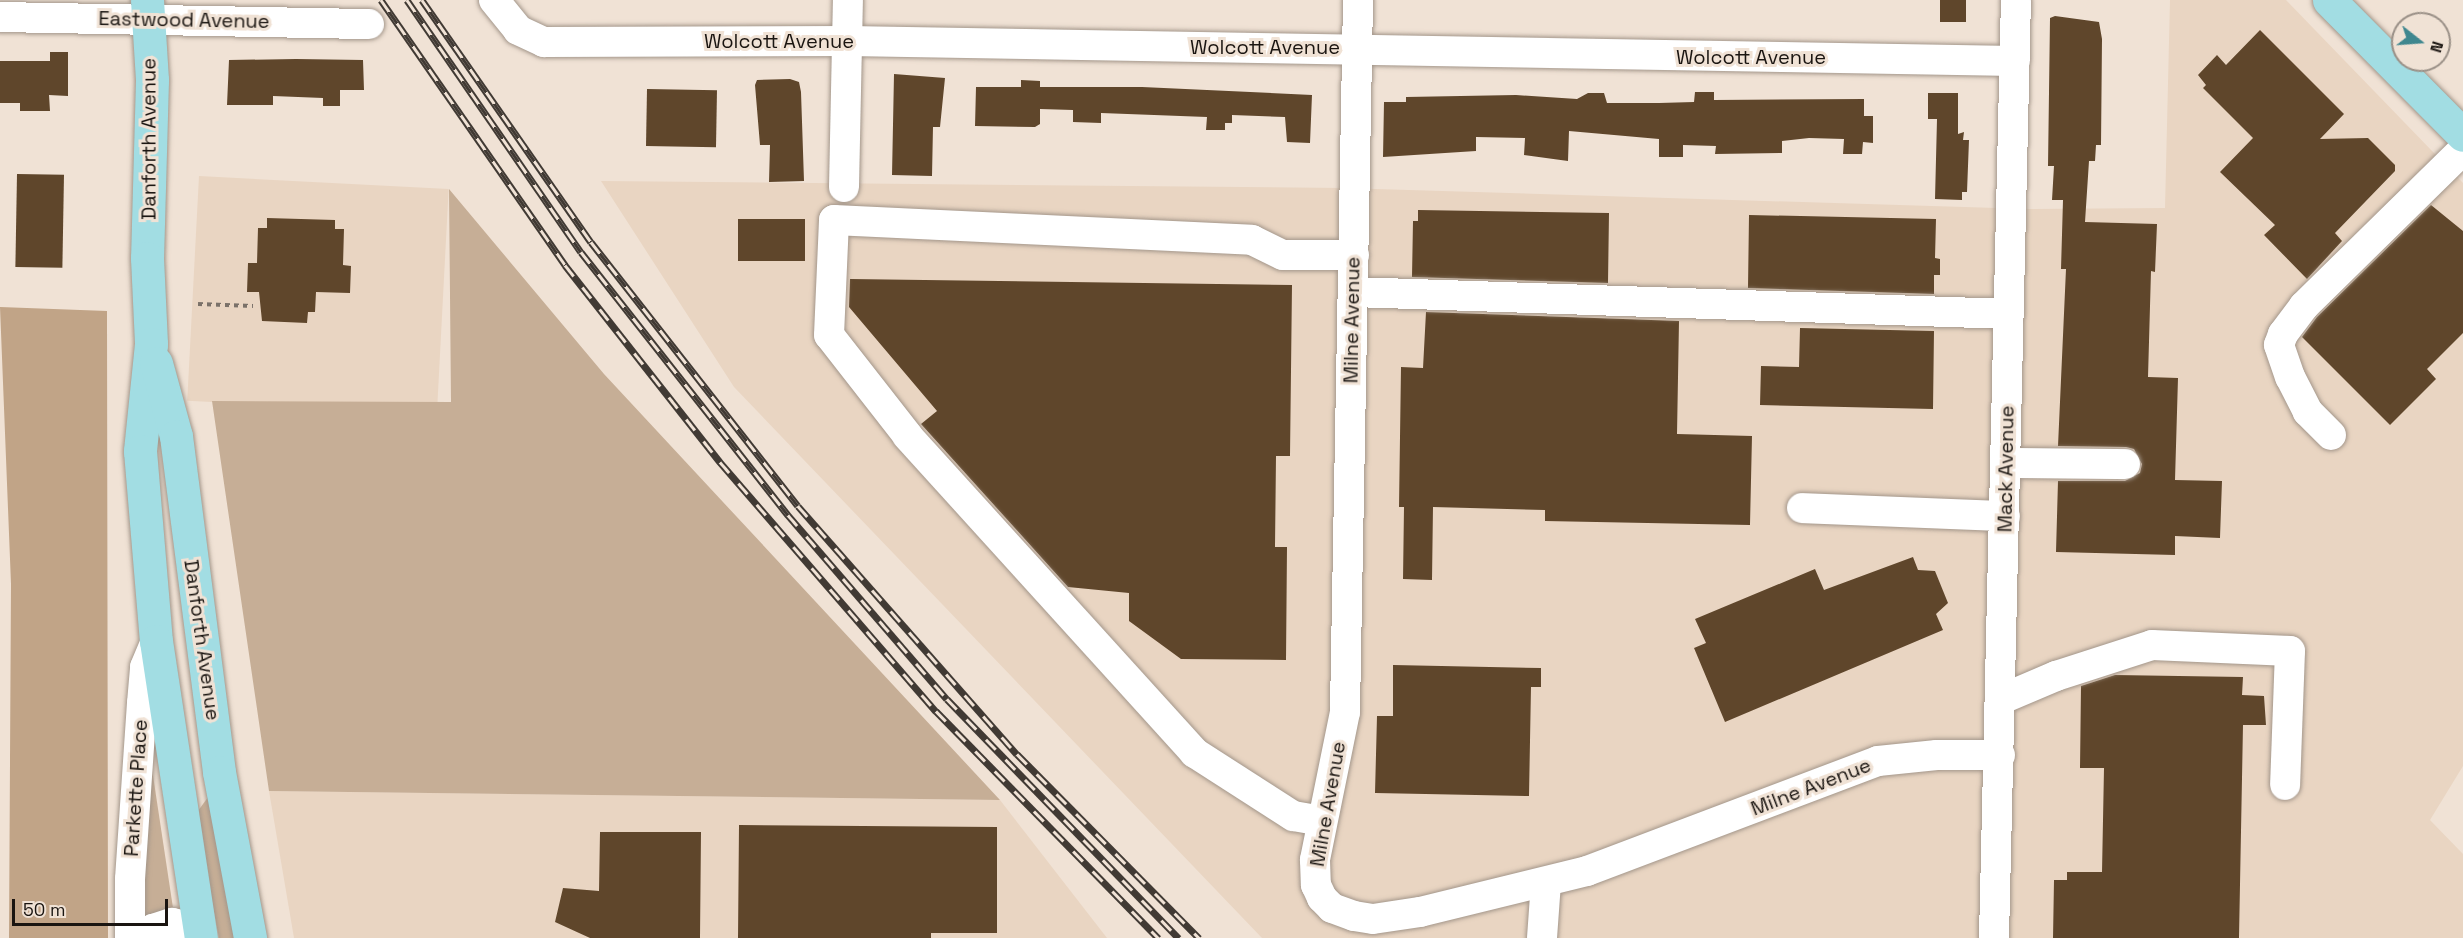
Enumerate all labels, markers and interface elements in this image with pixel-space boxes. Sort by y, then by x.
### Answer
street label: Eastwood Avenue [98,7,270,33]
north arrow [2391,12,2451,72]
street label: Wolcott Avenue [704,29,854,53]
street label: Wolcott Avenue [1190,35,1340,59]
text: N [2425,39,2448,55]
street label: Wolcott Avenue [1676,45,1826,69]
street label: Danforth Avenue [137,58,161,220]
street label: Milne Avenue [1339,256,1365,384]
street label: Mack Avenue [1993,405,2019,533]
street label: Danforth Avenue [179,558,225,722]
street label: Parkette Place [119,719,153,857]
street label: Milne Avenue [1305,739,1351,869]
street label: Milne Avenue [1747,753,1875,821]
scale bar [15,887,171,925]
text: 50 m [23,898,65,921]

